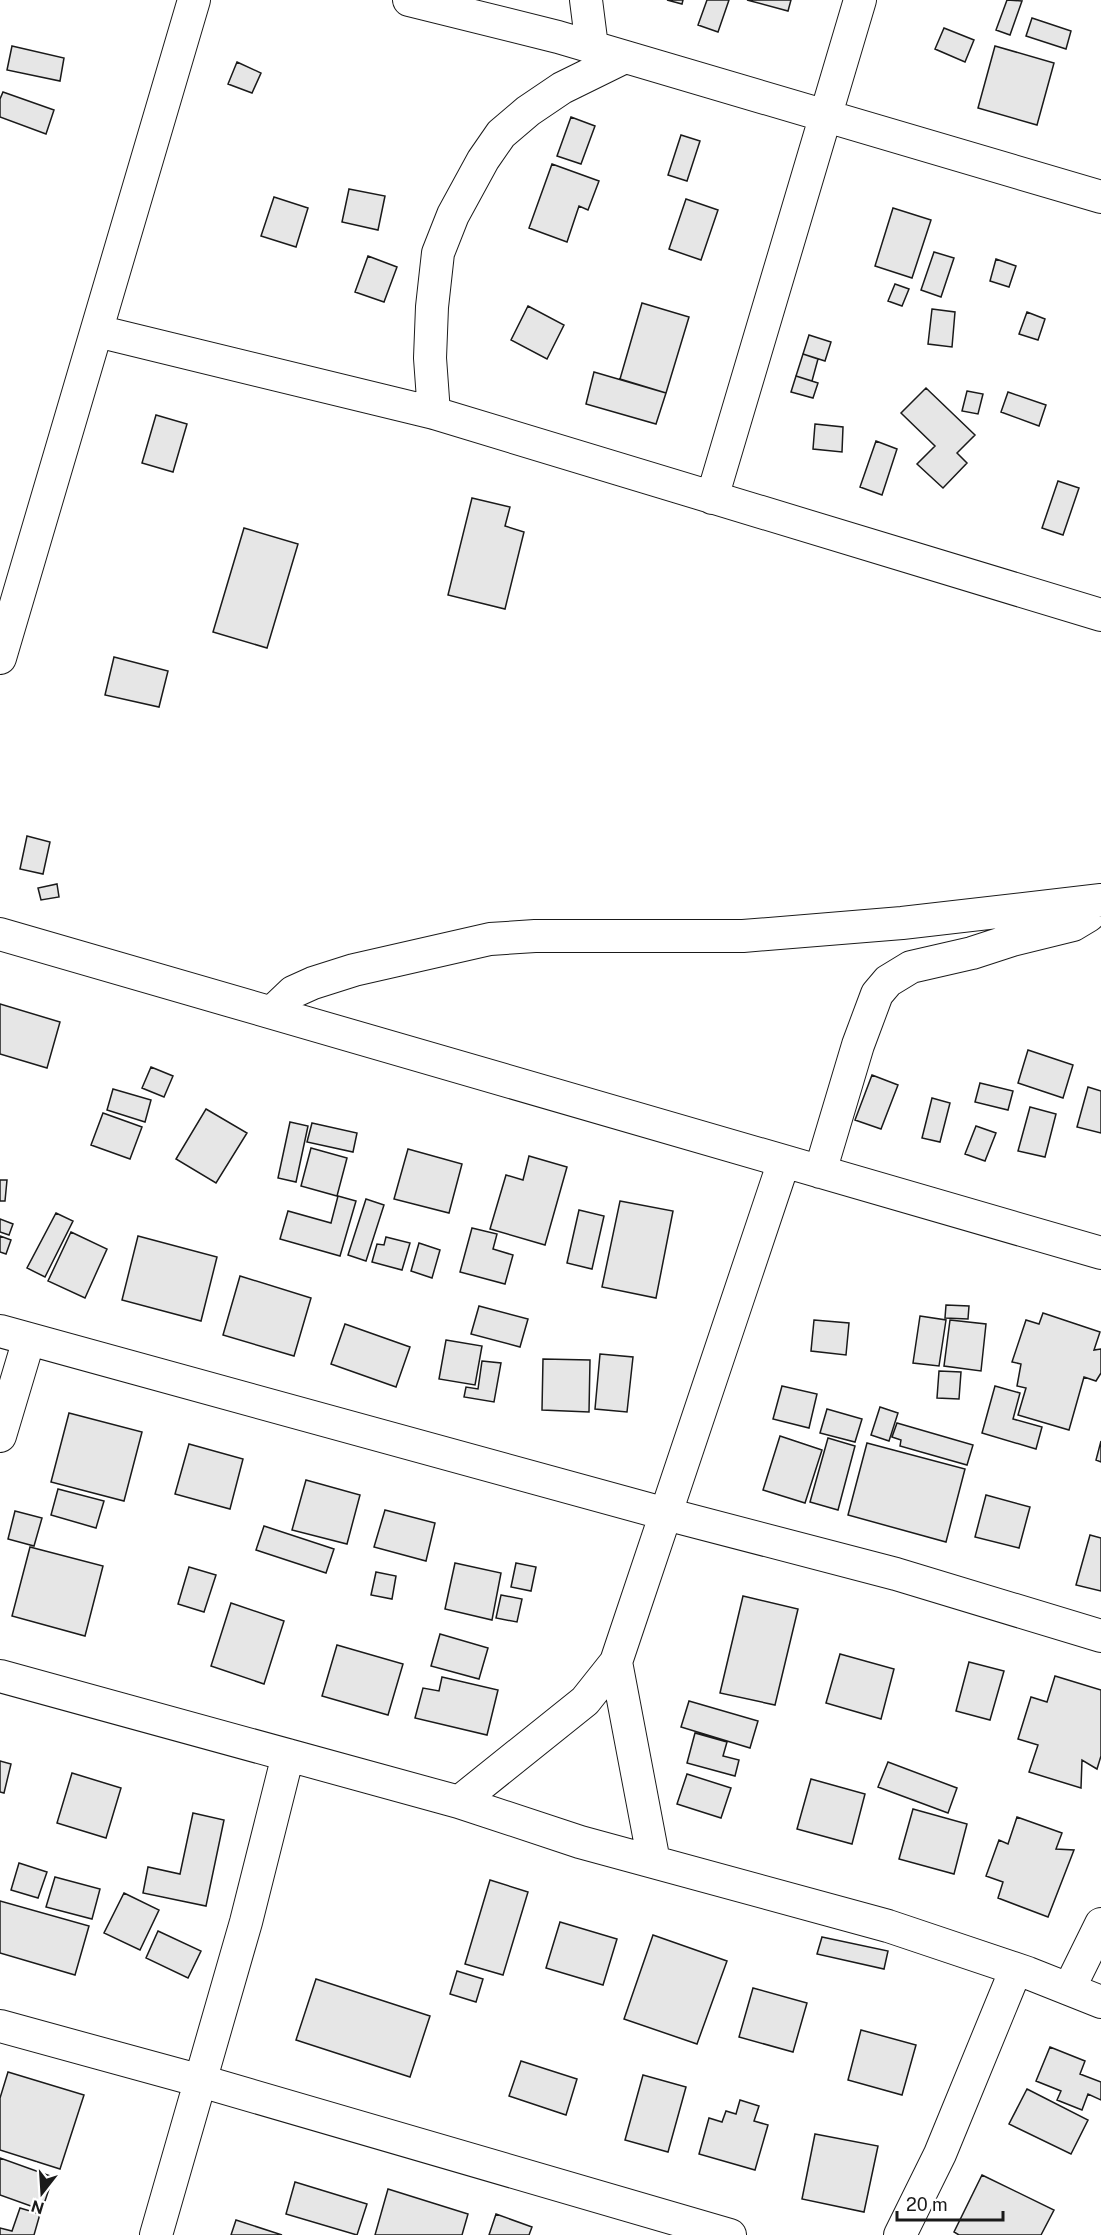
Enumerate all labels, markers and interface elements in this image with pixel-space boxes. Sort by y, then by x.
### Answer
north arrow [12,2163,72,2223]
scale bar [897,2184,1004,2222]
text: 20 m [906,2194,948,2215]
text: N [29,2196,47,2218]

